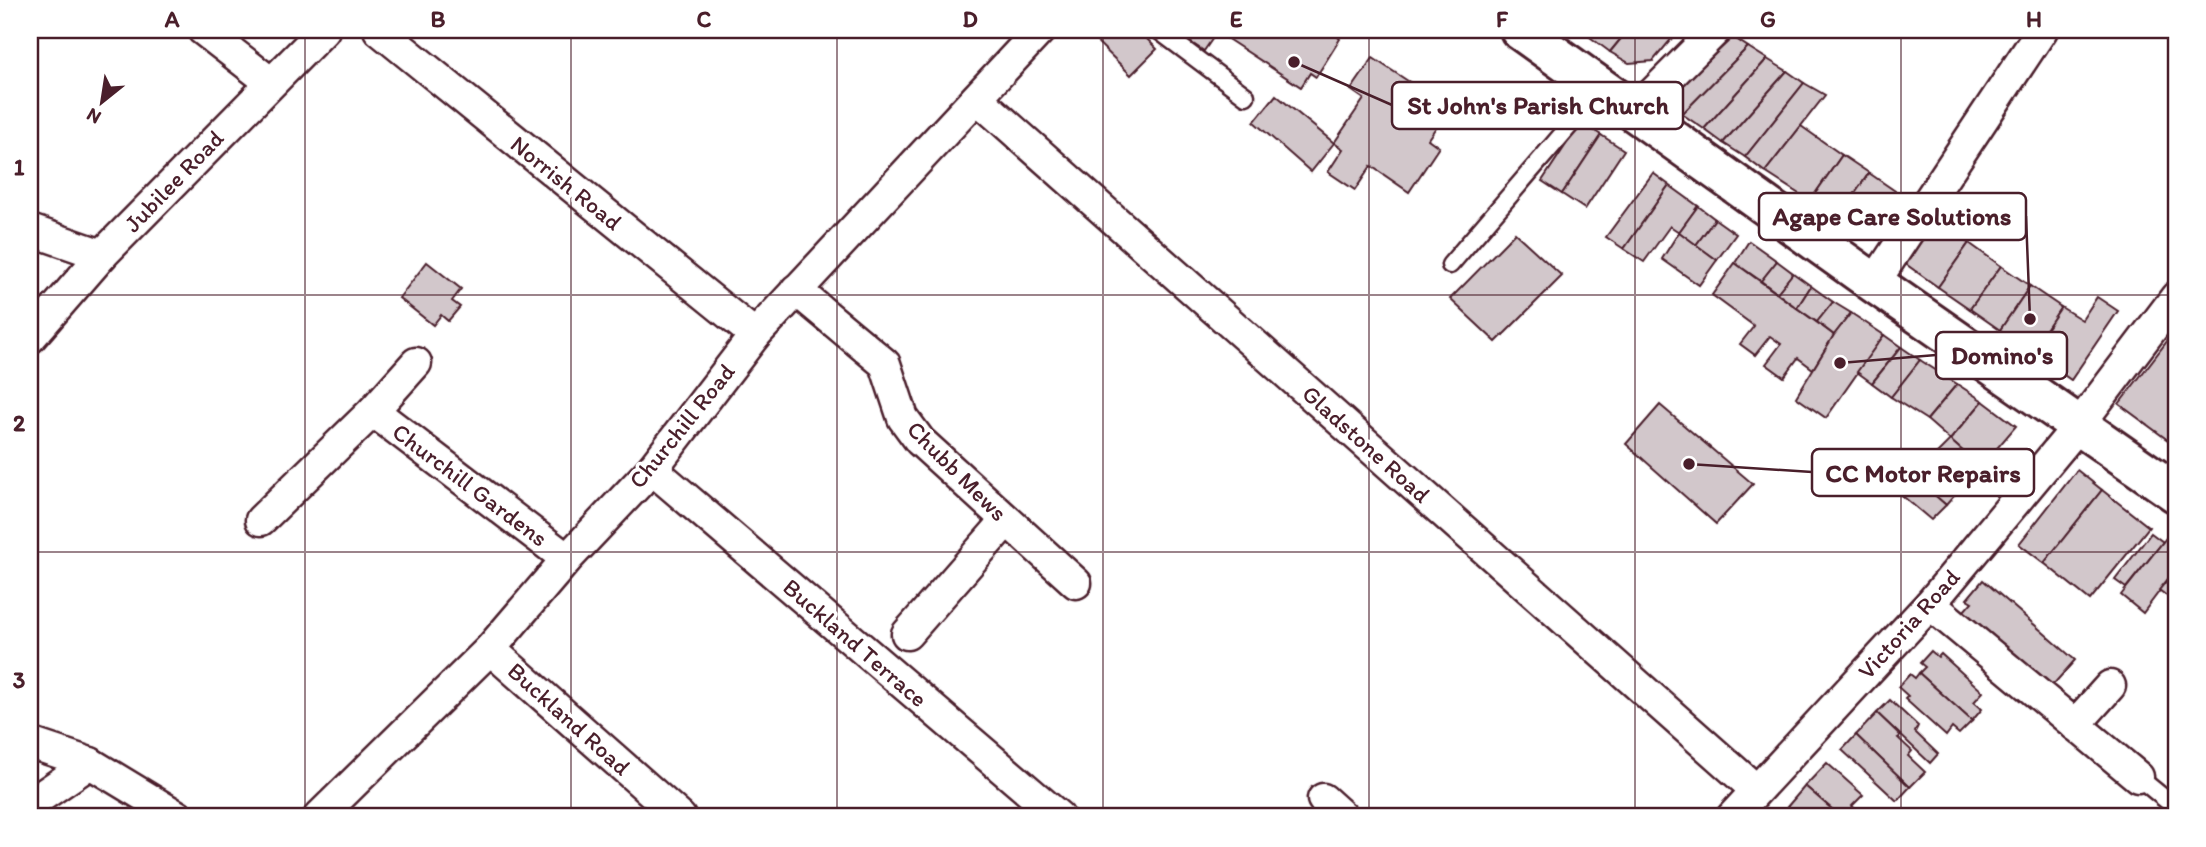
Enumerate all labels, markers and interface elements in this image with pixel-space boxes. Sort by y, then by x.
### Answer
text: A [164,5,180,33]
text: B [431,5,446,33]
text: C [697,5,712,33]
text: D [962,5,978,33]
text: E [1230,5,1243,33]
text: F [1496,5,1509,33]
text: G [1760,5,1776,33]
text: H [2026,5,2042,33]
north arrow [66,66,136,136]
callout: St John's Parish Church [1392,82,1683,129]
text: St John's Parish Church [1407,89,1670,121]
text: N [82,103,105,129]
street label: Jubilee Road [118,123,230,238]
street label: Norrish Road [505,129,628,236]
text: 1 [14,153,25,181]
callout: Agape Care Solutions [1759,193,2026,240]
text: Agape Care Solutions [1772,200,2011,232]
callout: Domino's [1936,332,2067,379]
text: Domino's [1951,339,2054,371]
street label: Churchill Road [622,357,741,494]
street label: Gladstone Road [1296,379,1436,509]
text: 2 [13,409,26,437]
street label: Chubb Mews [901,414,1014,527]
street label: Churchill Gardens [387,417,554,552]
callout: CC Motor Repairs [1812,449,2034,496]
text: CC Motor Repairs [1825,457,2021,489]
street label: Victoria Road [1851,562,1966,685]
street label: Buckland Terrace [777,572,933,713]
street label: Buckland Road [502,656,637,781]
text: 3 [13,666,26,694]

